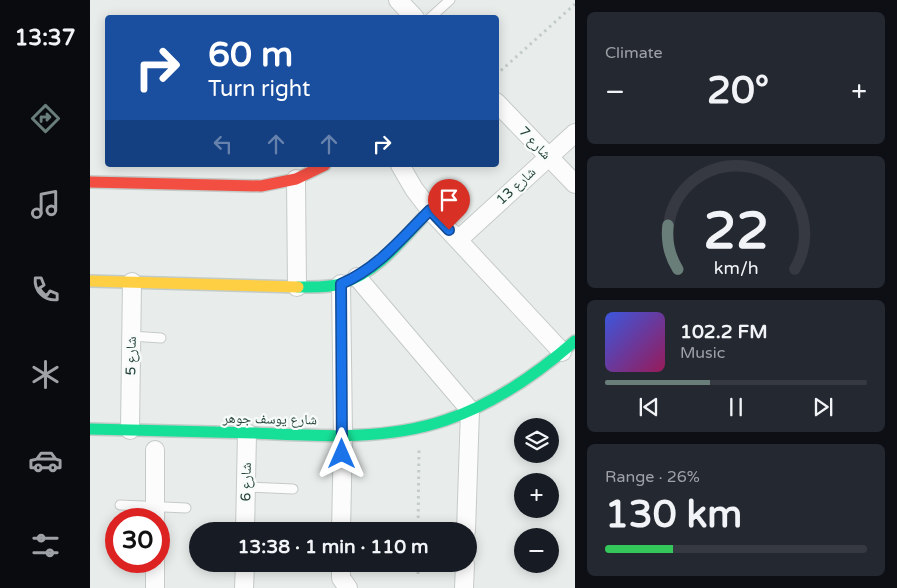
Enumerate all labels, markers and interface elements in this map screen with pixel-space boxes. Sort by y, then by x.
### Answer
text: 13:37 [15,25,75,51]
text: 60 m [208,34,293,76]
icon: right [125,35,190,100]
text: Climate [605,43,663,63]
text: 20° [707,68,769,114]
text: − [605,75,625,109]
text: + [851,75,867,109]
text: Turn right [208,76,310,102]
icon: directions [28,101,63,136]
street label: شارع 7 [515,123,555,164]
icon: left [209,130,237,158]
icon: ahead [262,130,290,158]
icon: ahead [315,130,343,158]
icon: right [368,130,396,158]
street label: شارع 13 [493,163,540,209]
pin [428,179,470,230]
icon: arrive [435,186,463,214]
icon: music [28,187,63,222]
text: 22 [703,200,769,263]
text: km/h [714,258,758,279]
icon: phone [28,272,63,307]
text: 102.2 FM [680,321,768,343]
street label: شارع 5 [122,336,141,376]
text: Music [680,343,725,363]
icon: climate [28,357,63,392]
icon: previous [635,393,663,421]
icon: pause [722,393,750,421]
icon: next [809,393,837,421]
street label: شارع يوسف جوهر [222,410,317,429]
map controls [514,418,559,573]
button: layers [514,418,559,463]
position arrow [315,427,367,479]
icon: car [28,443,63,478]
street label: شارع 6 [237,462,256,502]
text: Range · 26% [605,467,700,487]
button: + [514,473,559,518]
text: 130 km [605,492,742,538]
speed limit sign: 30 [105,508,170,573]
icon: filters [28,528,63,563]
button: − [514,528,559,573]
text: 13:38 · 1 min · 110 m [237,536,429,558]

